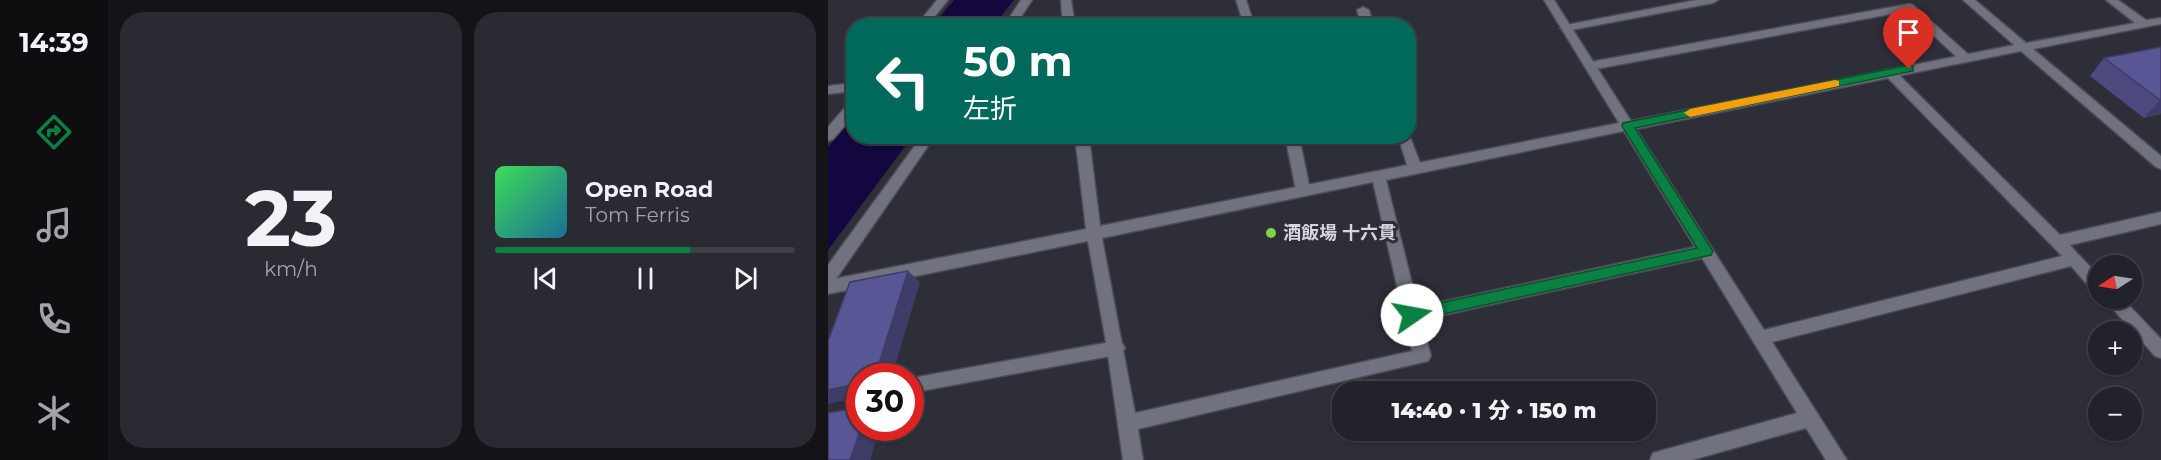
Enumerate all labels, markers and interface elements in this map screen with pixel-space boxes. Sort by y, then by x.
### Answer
pin [1883,7,1934,69]
icon: arrive [1892,16,1925,49]
text: 14:39 [19,26,89,59]
text: 50 m [963,35,1072,87]
icon: left [864,42,942,120]
text: 左折 [963,92,1017,125]
icon: directions [33,111,75,153]
text: 23 [245,170,337,266]
text: Open Road [585,176,713,203]
text: Tom Ferris [585,203,690,227]
icon: music [33,204,75,246]
place label: 酒飯場 十六貫 [1283,222,1396,244]
marker: 酒飯場 十六貫 [1264,226,1278,240]
north arrow [2088,255,2142,309]
map controls [2088,255,2142,441]
text: km/h [264,257,318,281]
icon: previous [529,262,562,295]
icon: pause [629,262,662,295]
icon: next [729,262,762,295]
position arrow [1380,283,1444,347]
icon: phone [33,298,75,340]
button: + [2088,321,2142,375]
speed limit sign: 30 [846,363,924,441]
button: − [2088,387,2142,441]
icon: climate [33,392,75,434]
text: 14:40 · 1 分 · 150 m [1391,397,1597,424]

